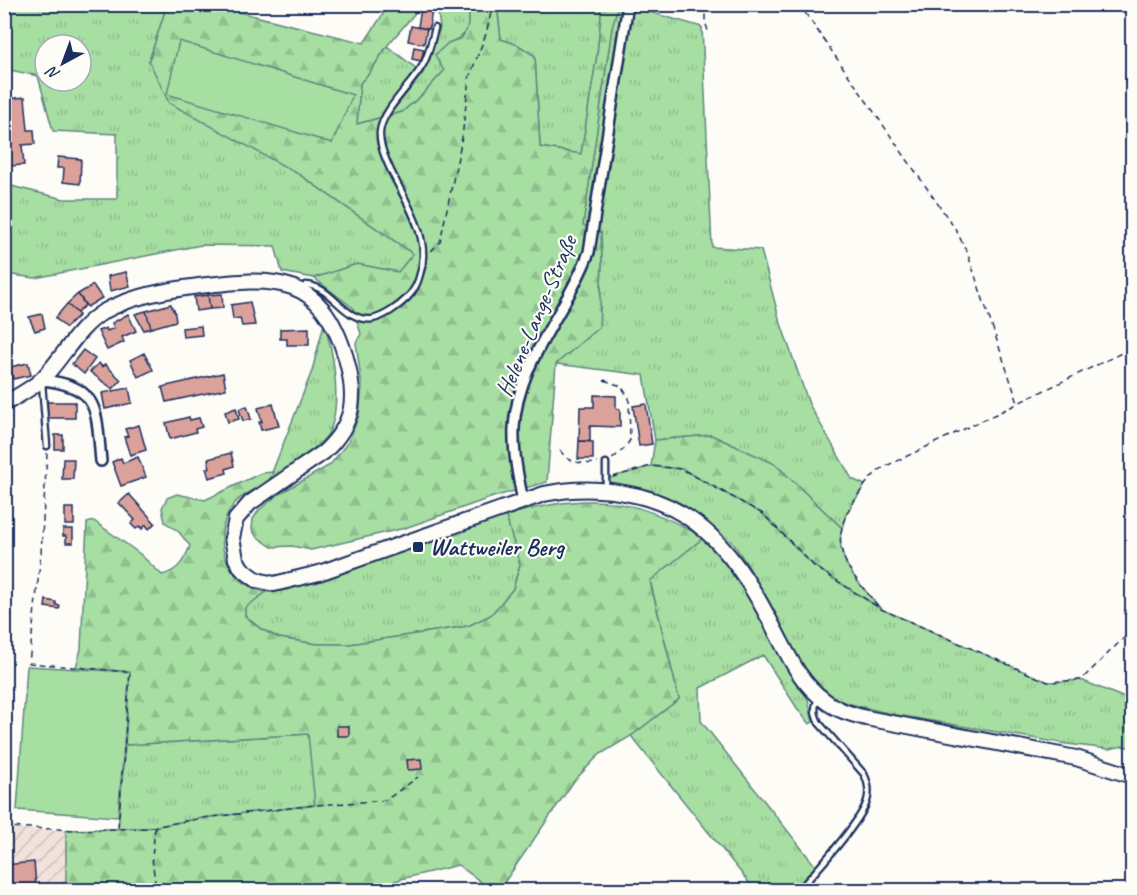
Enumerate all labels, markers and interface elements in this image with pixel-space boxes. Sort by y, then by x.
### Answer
north arrow [33,33,93,93]
text: N [41,61,64,84]
street label: Helene-Lange-Straße [489,229,584,401]
place label: Wattweiler Berg [430,532,566,562]
marker: Wattweiler Berg [411,540,425,554]

